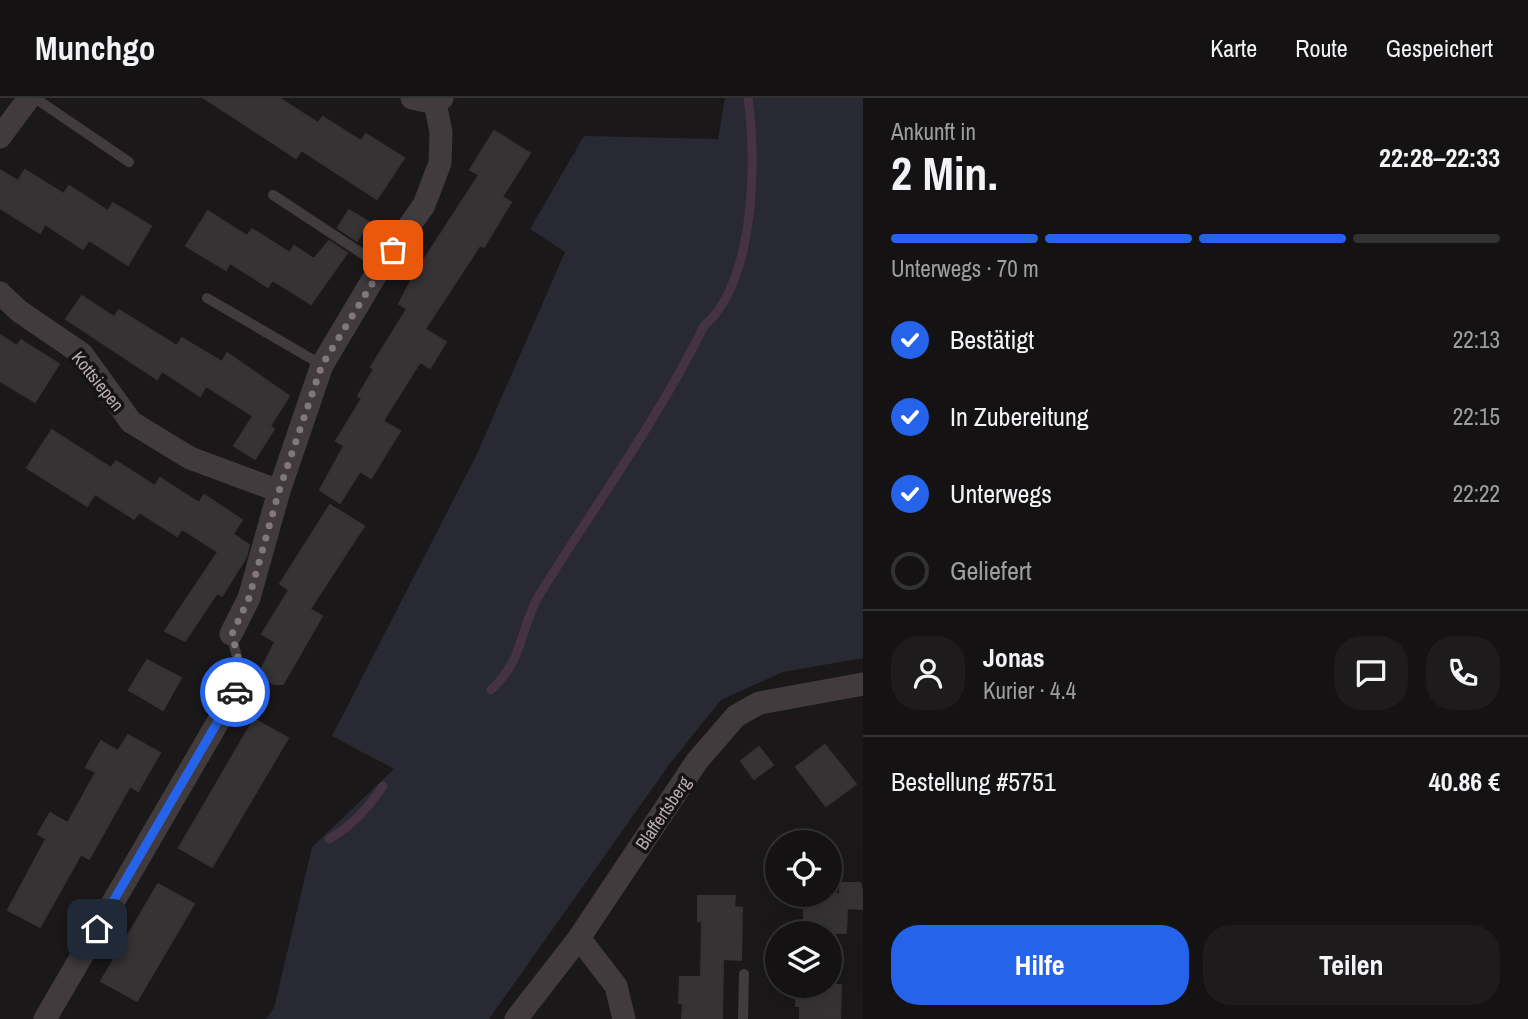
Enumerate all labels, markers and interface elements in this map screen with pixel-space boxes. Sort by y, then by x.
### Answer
text: Munchgo [35,26,155,70]
text: Karte [1210,32,1257,64]
text: Route [1295,32,1348,64]
text: Gespeichert [1386,32,1493,64]
text: Ankunft in [891,116,976,147]
text: 22:28–22:33 [1379,140,1500,175]
text: 2 Min. [891,142,998,204]
pin [363,220,423,280]
icon: bag [374,231,412,269]
text: Unterwegs · 70 m [891,253,1039,284]
icon: check [891,321,929,359]
text: Bestätigt [950,322,1034,357]
text: 22:13 [1453,324,1500,355]
street label: Kottsiepen [66,346,130,416]
icon: check [891,398,929,436]
text: In Zubereitung [950,399,1089,434]
text: 22:15 [1453,401,1500,432]
icon: check [891,475,929,513]
text: Unterwegs [950,476,1052,511]
text: 22:22 [1453,478,1500,509]
text: Geliefert [950,553,1032,588]
button: person [891,636,965,710]
button: chat [1334,636,1408,710]
button: phone [1426,636,1500,710]
text: Jonas [983,640,1045,675]
courier [200,657,270,727]
icon: car [216,673,254,711]
text: Kurier · 4.4 [983,675,1076,706]
text: Bestellung #5751 [891,764,1056,799]
text: 40.86 € [1429,764,1500,799]
street label: Blaffertsberg [629,771,697,855]
map controls [765,830,842,998]
button: locate [765,830,842,907]
pin [67,899,127,959]
icon: home [78,910,116,948]
button: layers [765,921,842,998]
button: Hilfe [891,925,1189,1005]
button: Teilen [1203,925,1500,1005]

